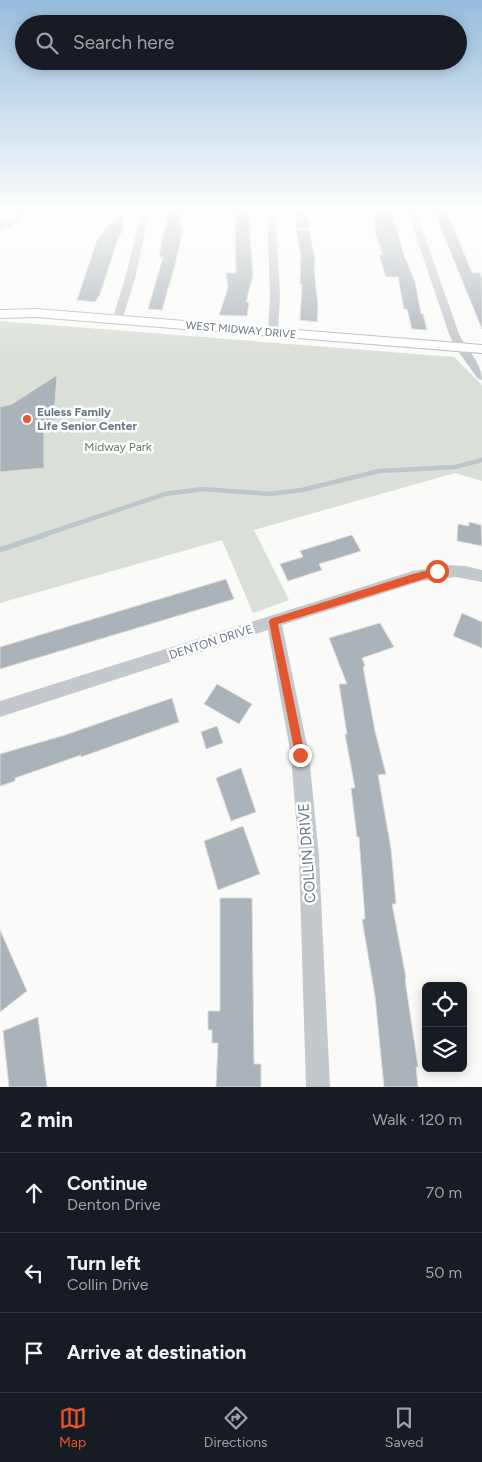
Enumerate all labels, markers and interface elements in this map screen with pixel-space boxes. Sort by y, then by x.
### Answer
search box [15,15,467,70]
icon: search [33,29,61,57]
text: Search here [73,31,175,54]
street label: WEST MIDWAY DRIVE [185,319,297,341]
place label: Euless Family Life Senior Center [37,405,137,433]
marker: Euless Family Life Senior Center [21,413,33,425]
park label: Midway Park [84,440,152,454]
route start [426,560,449,583]
street label: DENTON DRIVE [167,622,255,662]
route end [289,744,312,767]
street label: COLLIN DRIVE [295,802,319,904]
map controls [422,982,467,1072]
button: locate [422,982,467,1027]
button: layers [422,1027,467,1072]
text: 2 min [20,1107,73,1132]
text: Walk · 120 m [373,1110,462,1129]
text: Continue [67,1172,147,1195]
icon: ahead [20,1179,48,1207]
text: 70 m [426,1183,462,1202]
text: Denton Drive [67,1195,161,1214]
text: Turn left [67,1252,141,1275]
icon: left [20,1259,48,1287]
text: 50 m [425,1263,462,1282]
text: Collin Drive [67,1275,148,1294]
icon: arrive [20,1339,48,1367]
text: Arrive at destination [67,1341,246,1364]
tab: Map [59,1404,87,1451]
tab: Directions [204,1404,268,1451]
tab: Saved [385,1404,423,1451]

